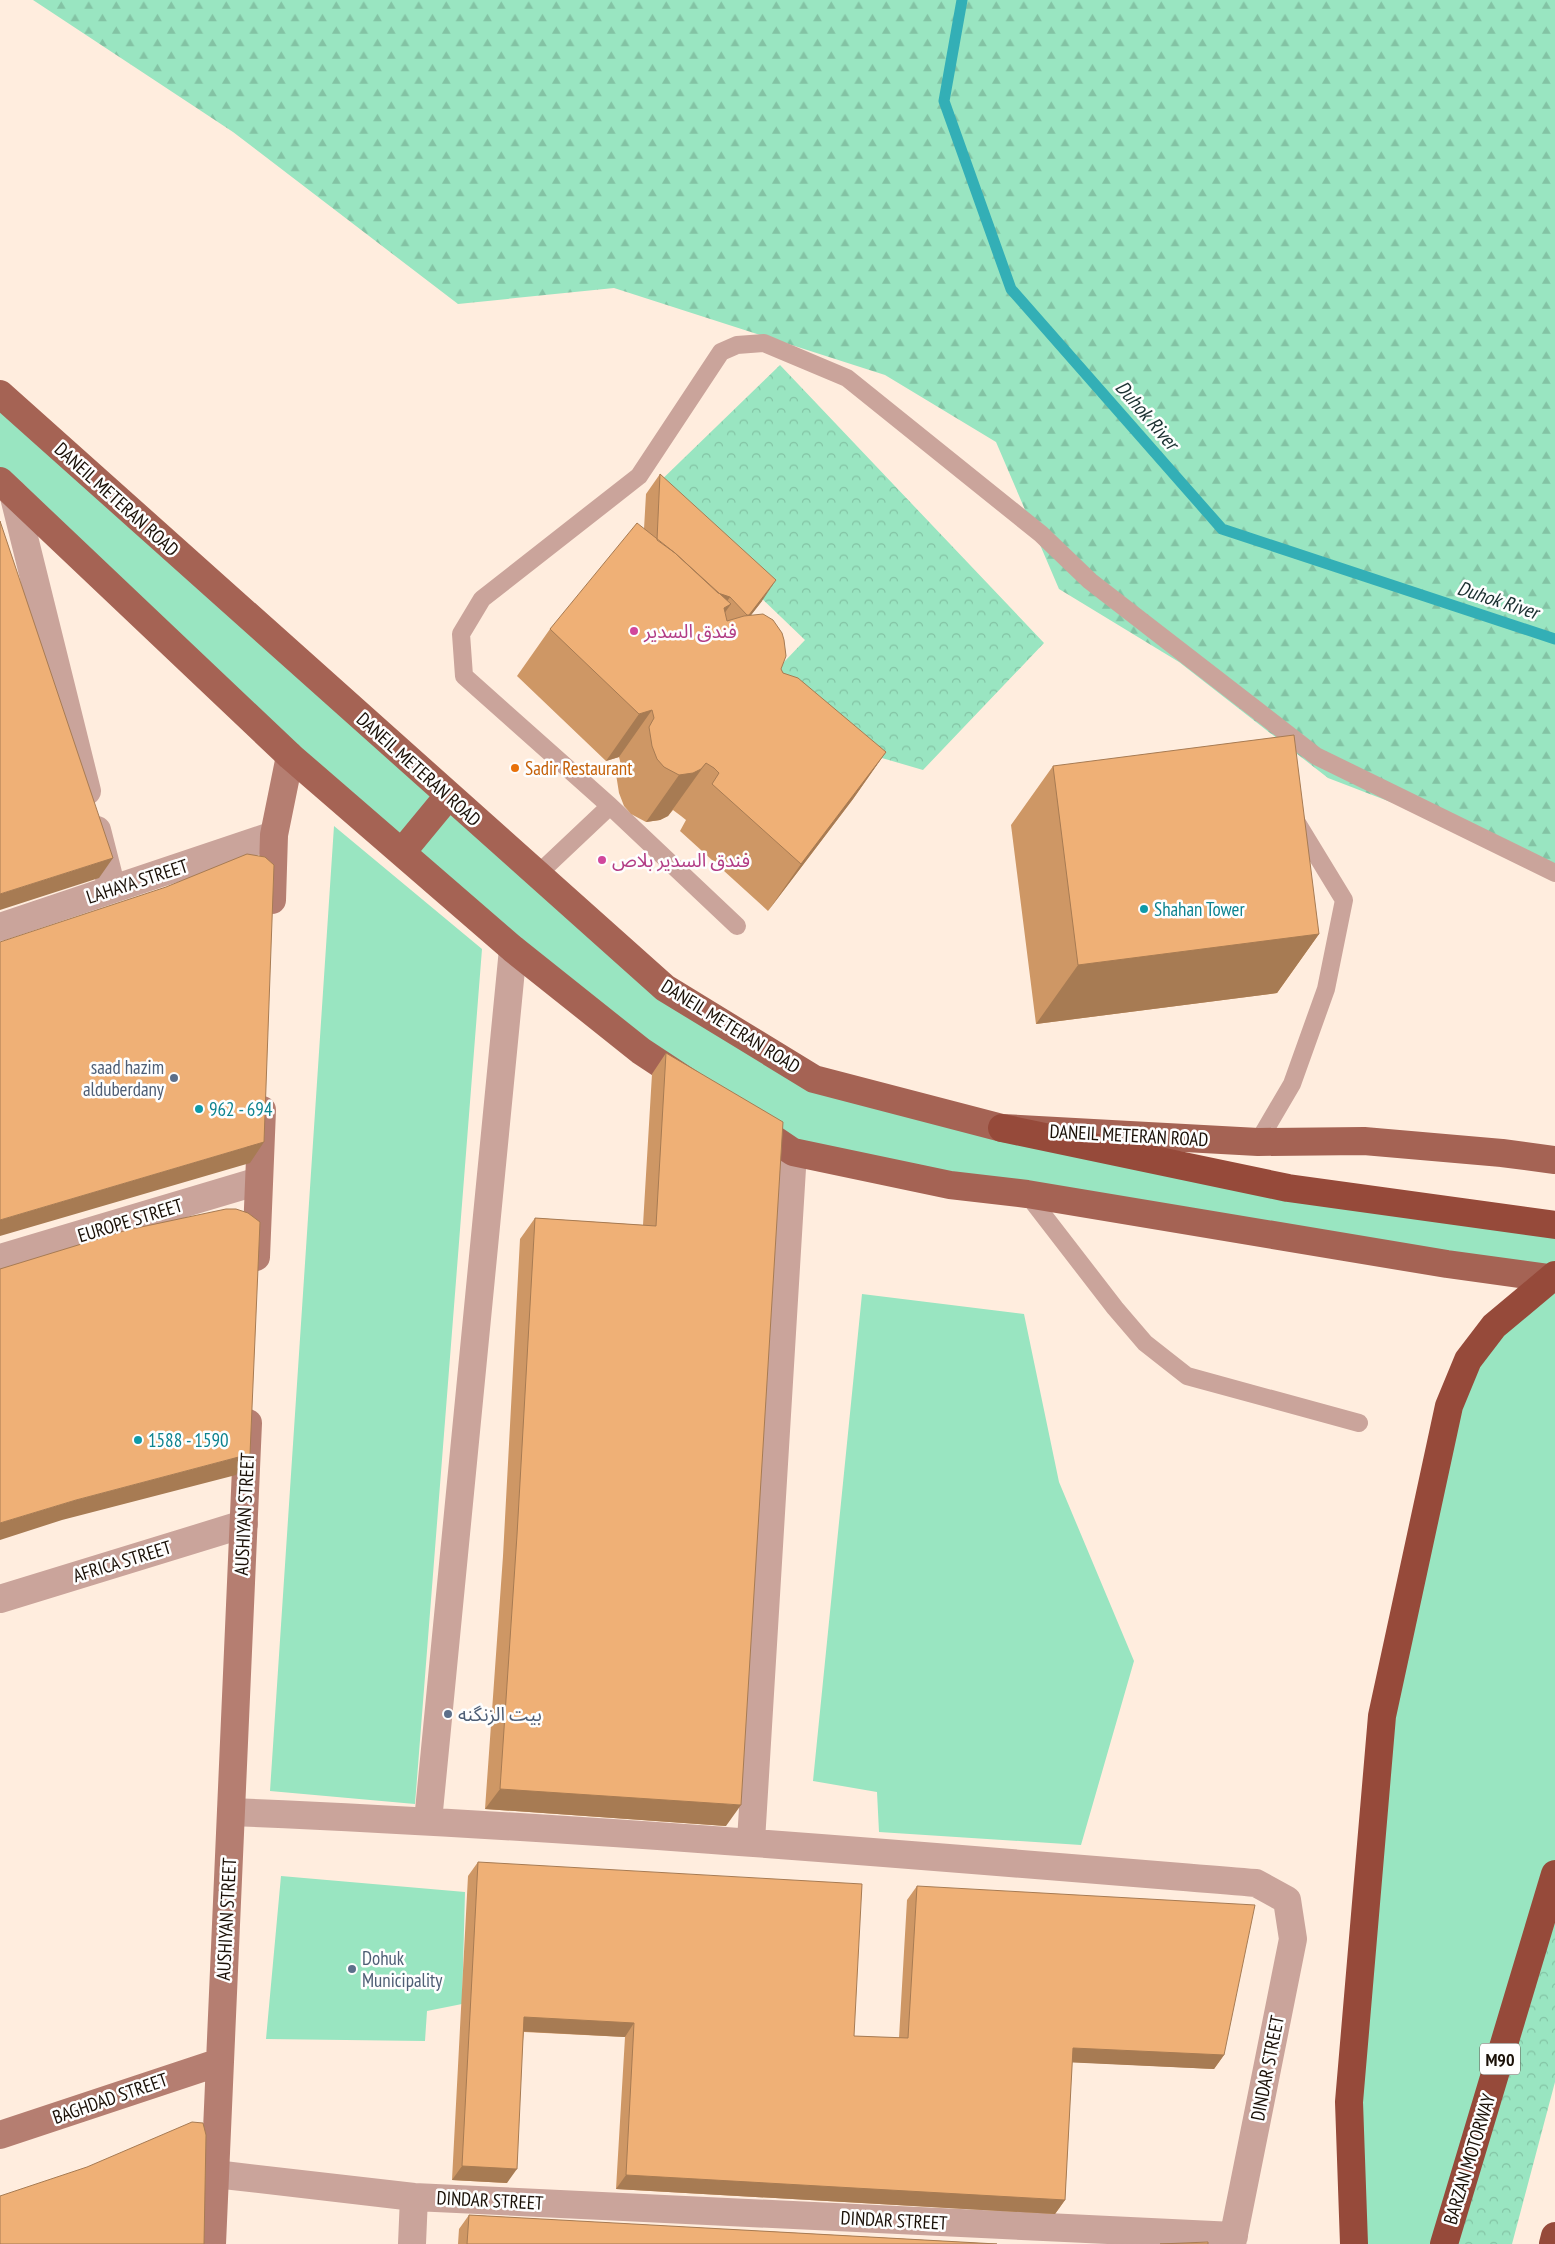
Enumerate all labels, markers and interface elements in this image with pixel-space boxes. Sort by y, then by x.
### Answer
water label: Duhok River [1110,375,1186,457]
street label: DANEIL METERAN ROAD [50,437,184,561]
water label: Duhok River [1454,575,1544,626]
place label: فندق السدير [643,619,737,643]
marker: فندق السدير [628,625,640,637]
street label: DANEIL METERAN ROAD [352,707,486,831]
place label: Sadir Restaurant [525,756,633,780]
marker: Sadir Restaurant [509,762,521,774]
place label: فندق السدير بلاص [612,848,750,872]
street label: LAHAYA STREET [83,853,191,909]
marker: فندق السدير بلاص [596,854,608,866]
place label: Shahan Tower [1154,897,1245,921]
marker: Shahan Tower [1138,903,1150,915]
street label: DANEIL METERAN ROAD [657,974,805,1078]
place label: saad hazim alduberdany [83,1055,165,1101]
marker: saad hazim alduberdany [168,1072,180,1084]
place label: 962 - 694 [209,1097,273,1121]
marker: 962 - 694 [193,1103,205,1115]
street label: DANEIL METERAN ROAD [1049,1119,1209,1151]
street label: EUROPE STREET [75,1193,186,1247]
place label: 1588 - 1590 [148,1428,229,1452]
marker: 1588 - 1590 [132,1434,144,1446]
street label: AUSHIYAN STREET [229,1451,259,1576]
street label: AFRICA STREET [70,1535,175,1587]
place label: بيت الزنگنه [458,1702,542,1726]
marker: بيت الزنگنه [442,1708,454,1720]
street label: AUSHIYAN STREET [211,1856,241,1981]
place label: Dohuk Municipality [362,1946,443,1992]
marker: Dohuk Municipality [346,1963,358,1975]
street label: DINDAR STREET [1245,2013,1289,2123]
road number: M90 [1480,2044,1520,2074]
street label: BAGHDAD STREET [49,2067,171,2129]
street label: BARZAN MOTORWAY [1438,2090,1500,2227]
street label: DINDAR STREET [436,2185,544,2215]
street label: DINDAR STREET [840,2205,948,2235]

